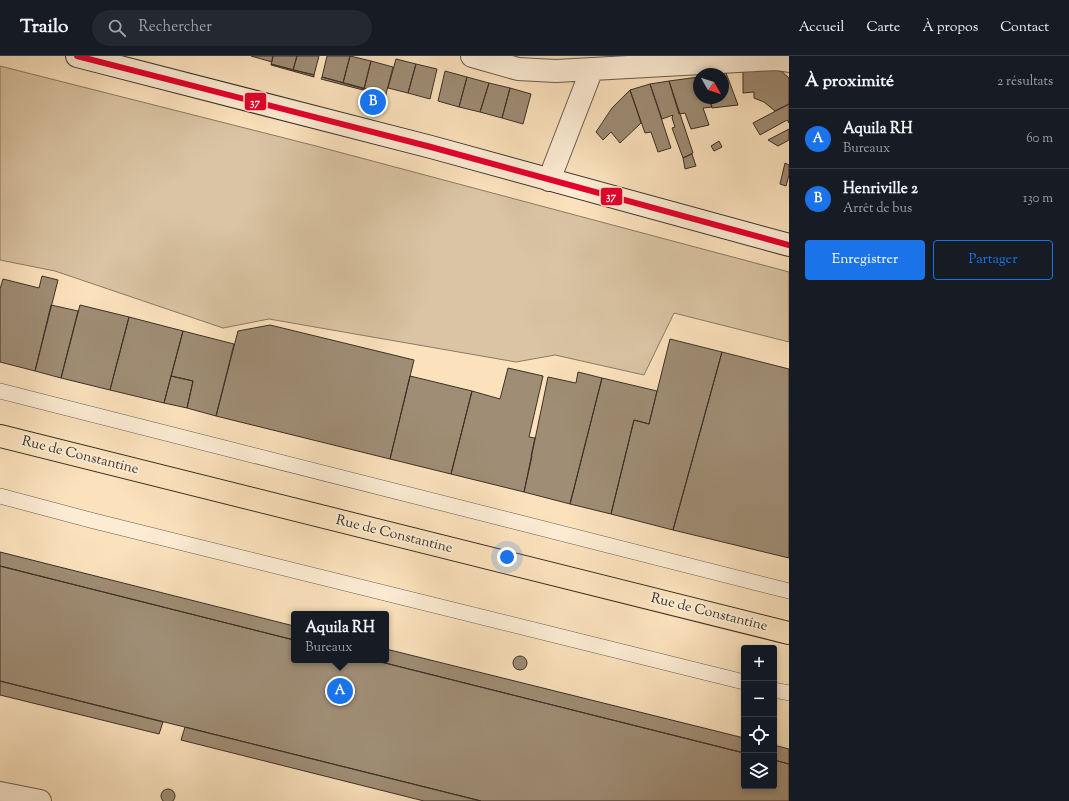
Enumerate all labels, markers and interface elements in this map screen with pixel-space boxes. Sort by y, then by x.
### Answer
search box [92,10,372,46]
text: Trailo [20,14,68,41]
icon: search [106,17,128,39]
text: Rechercher [138,17,212,38]
text: Accueil [799,18,844,38]
text: Carte [866,18,900,38]
text: À propos [922,18,978,38]
text: Contact [1000,18,1049,38]
north arrow [693,68,729,104]
text: À proximité [805,70,894,94]
text: 2 résultats [997,73,1053,91]
pin: B [360,87,386,117]
line badge: 37 [244,92,267,111]
text: 37 [250,95,260,111]
text: Aquila RH [843,119,913,140]
text: A [813,130,823,148]
text: 60 m [1026,130,1053,148]
text: Bureaux [843,140,890,158]
text: Henriville 2 [843,179,918,200]
line badge: 37 [600,187,623,206]
text: 37 [606,189,616,205]
text: B [814,190,822,208]
text: 130 m [1023,190,1053,208]
text: Arrêt de bus [843,200,912,218]
button: Enregistrer [805,240,925,280]
button: Partager [933,240,1053,280]
street label: Rue de Constantine [20,432,140,480]
street label: Rue de Constantine [334,511,454,559]
your location [497,547,517,567]
street label: Rue de Constantine [649,589,769,637]
popup [291,611,389,663]
text: Aquila RH [305,618,375,639]
text: Bureaux [305,639,352,657]
map controls [741,645,777,789]
button: + [741,645,777,681]
pin: A [327,676,353,706]
button: − [741,681,777,717]
button: locate [741,717,777,753]
button: layers [741,753,777,789]

